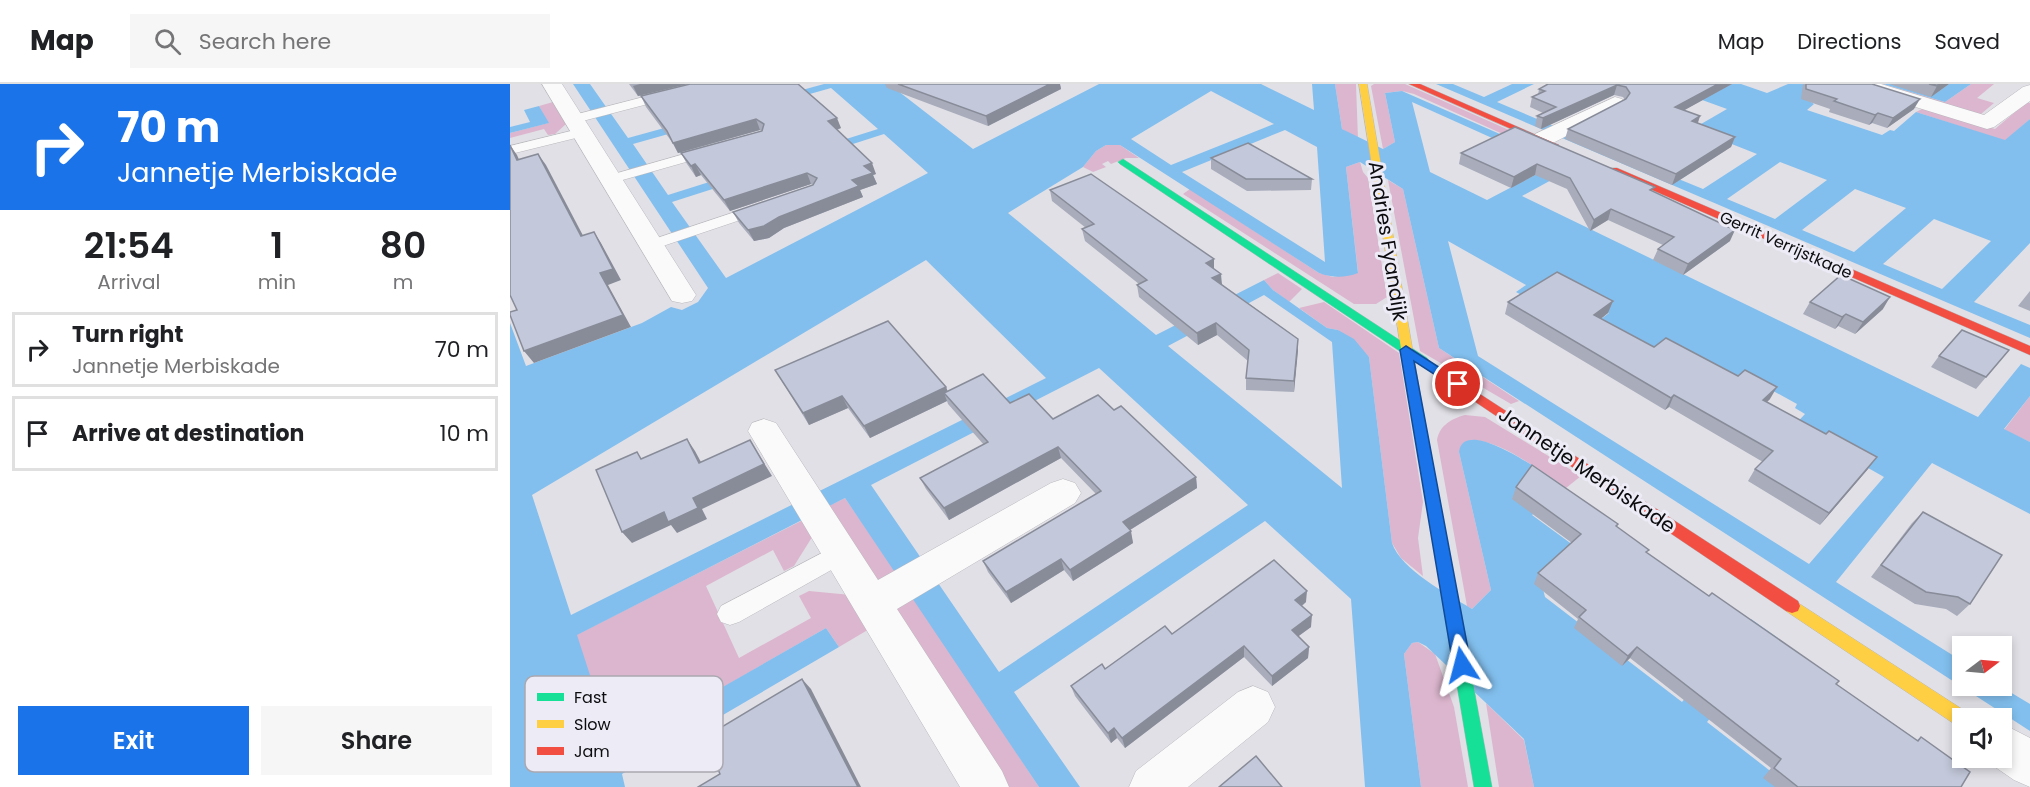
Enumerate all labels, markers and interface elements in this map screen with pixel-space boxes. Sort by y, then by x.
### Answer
search box [130,14,550,68]
text: Map [30,21,94,60]
icon: search [151,25,184,58]
text: Search here [199,26,331,57]
text: Map [1718,27,1764,56]
text: Directions [1797,27,1901,56]
text: Saved [1934,27,2000,56]
text: 70 m [117,98,220,157]
icon: right [18,108,96,186]
text: Jannetje Merbiskade [117,154,398,191]
street label: Andries Fyandijk [1362,159,1415,324]
street label: Gerrit Verrijstkade [1716,205,1856,285]
text: 21:54 [84,220,174,271]
text: 1 [270,220,283,271]
text: 80 [380,220,426,271]
text: Arrival [97,268,160,296]
text: min [258,268,296,296]
text: m [393,268,413,296]
text: Turn right [72,319,183,350]
icon: right [21,333,54,366]
text: 70 m [435,334,489,365]
text: Jannetje Merbiskade [72,352,280,380]
pin [1432,358,1483,409]
icon: arrive [1441,367,1474,400]
street label: Jannetje Merbiskade [1493,400,1681,540]
icon: arrive [21,417,54,450]
text: Arrive at destination [72,418,304,449]
text: 10 m [440,418,489,449]
position arrow [1430,633,1494,697]
north arrow [1952,636,2012,696]
map controls [1952,636,2012,768]
legend [525,676,723,772]
text: Fast [574,686,607,709]
button: Exit [18,706,249,775]
button: Share [261,706,492,775]
button: sound [1952,708,2012,768]
text: Slow [574,713,611,736]
text: Jam [574,740,610,763]

